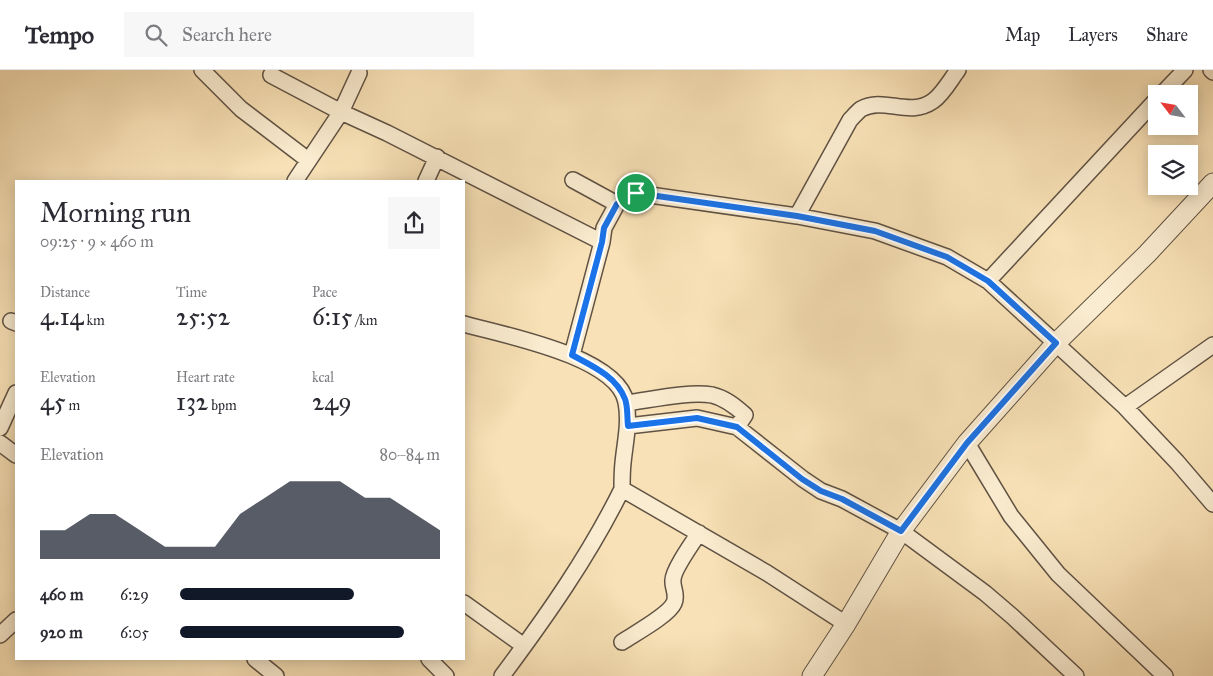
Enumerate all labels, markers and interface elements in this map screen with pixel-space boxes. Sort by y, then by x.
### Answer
search box [124,12,474,57]
text: Tempo [25,20,94,50]
icon: search [142,21,170,49]
text: Search here [182,23,272,46]
text: Map [1005,24,1040,46]
text: Layers [1068,24,1118,46]
text: Share [1146,24,1188,46]
north arrow [1148,85,1198,135]
map controls [1148,85,1198,195]
button: layers [1148,145,1198,195]
pin [615,172,657,214]
icon: arrive [622,179,650,207]
text: Morning run [40,195,191,230]
button: share [388,197,440,249]
text: 09:25 · 9 × 460 m [40,232,154,251]
text: Distance [40,284,90,301]
text: Time [176,284,207,301]
text: Pace [312,284,337,301]
text: 4.14 [40,301,84,332]
text: 25:52 [176,301,230,332]
text: 6:15 [312,301,352,332]
text: km [84,312,105,329]
text: /km [352,312,377,329]
text: Elevation [40,369,96,386]
text: Heart rate [176,369,235,386]
text: kcal [312,369,334,386]
text: 45 [40,386,66,417]
text: 132 [176,386,208,417]
text: 249 [312,386,352,417]
text: m [66,397,80,414]
text: bpm [208,397,237,414]
text: Elevation [40,445,104,464]
text: 80–84 m [379,445,440,464]
text: 460 m [40,585,83,604]
text: 6:29 [120,585,149,604]
text: 920 m [40,623,83,642]
text: 6:05 [120,623,149,642]

